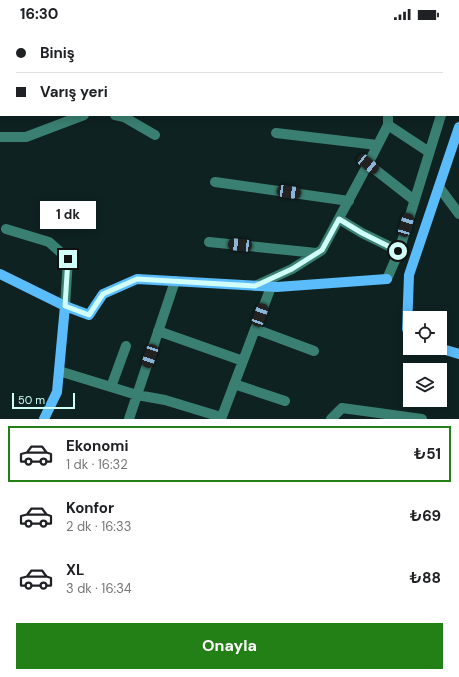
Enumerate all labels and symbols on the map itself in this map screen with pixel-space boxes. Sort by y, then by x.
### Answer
car [355,152,381,176]
car [276,184,302,200]
callout: 1 dk [40,201,96,229]
car [397,212,415,238]
car [227,238,253,252]
route start [389,242,407,260]
route end [59,250,77,268]
car [250,302,270,328]
car [140,343,160,369]
scale bar [12,391,75,410]

